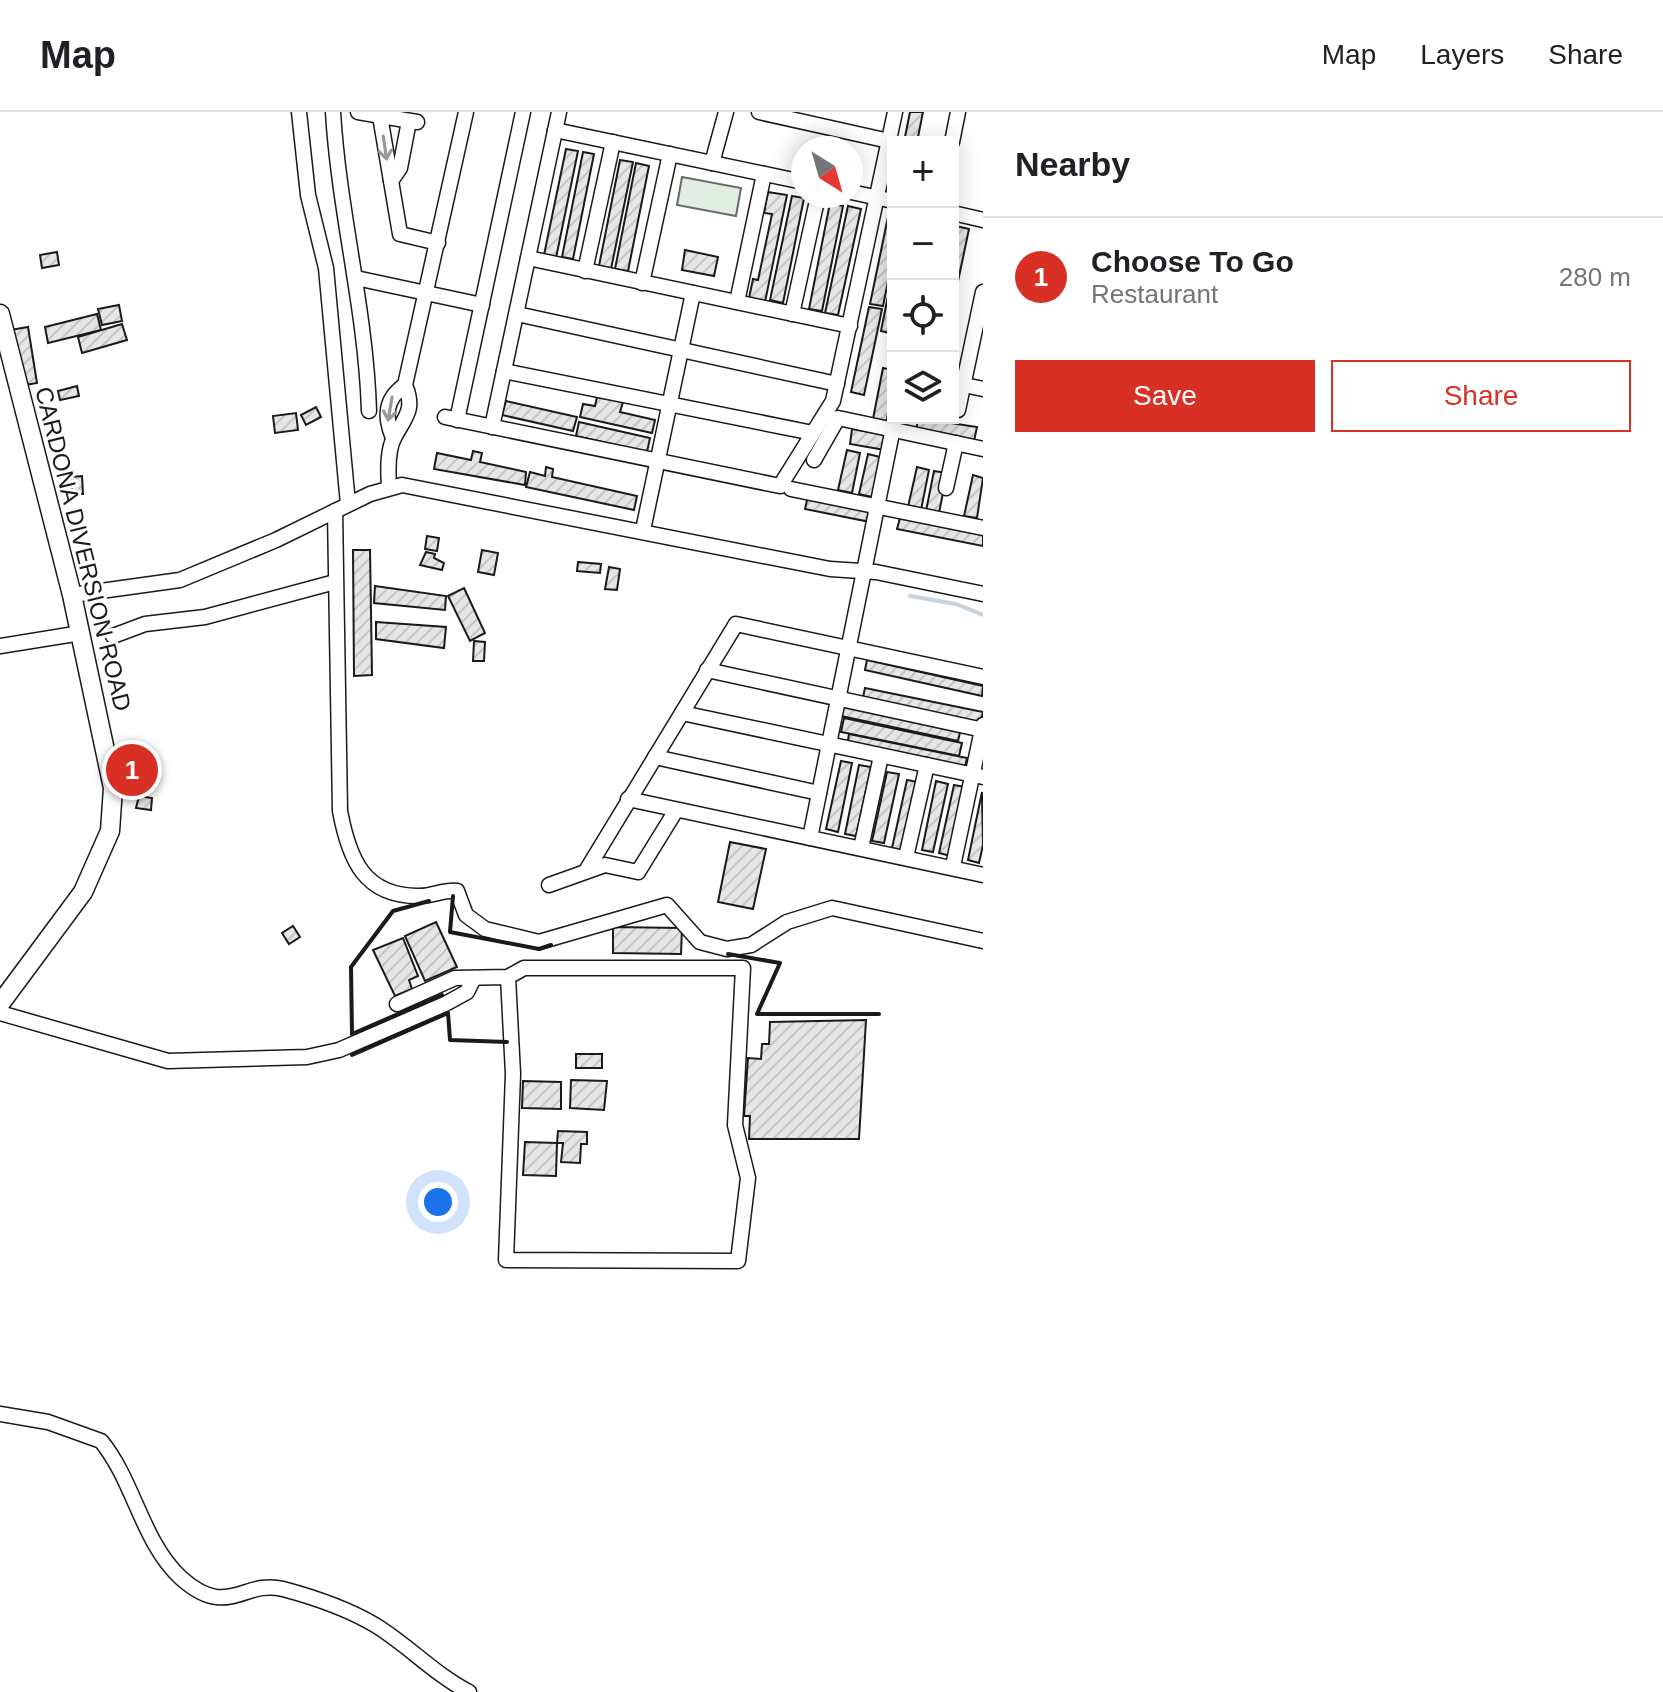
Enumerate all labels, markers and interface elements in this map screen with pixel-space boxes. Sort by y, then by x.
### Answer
text: Map [40,34,116,76]
text: Map [1322,39,1376,70]
text: Layers [1420,39,1504,70]
text: Share [1548,39,1623,70]
one-way arrow [378,135,393,161]
north arrow [791,136,863,208]
map controls [887,136,959,424]
button: + [887,136,959,208]
text: Nearby [1015,145,1130,183]
button: − [887,208,959,280]
text: Choose To Go [1091,245,1294,278]
text: 1 [1034,262,1048,292]
text: 280 m [1559,262,1631,292]
text: Restaurant [1091,279,1218,309]
button: locate [887,280,959,352]
button: layers [887,352,959,424]
button: Save [1015,360,1315,432]
button: Share [1331,360,1631,432]
street label: CARDONA DIVERSION ROAD [30,384,137,714]
one-way arrow [381,395,396,421]
pin: 1 [106,740,158,800]
your location [418,1182,458,1222]

